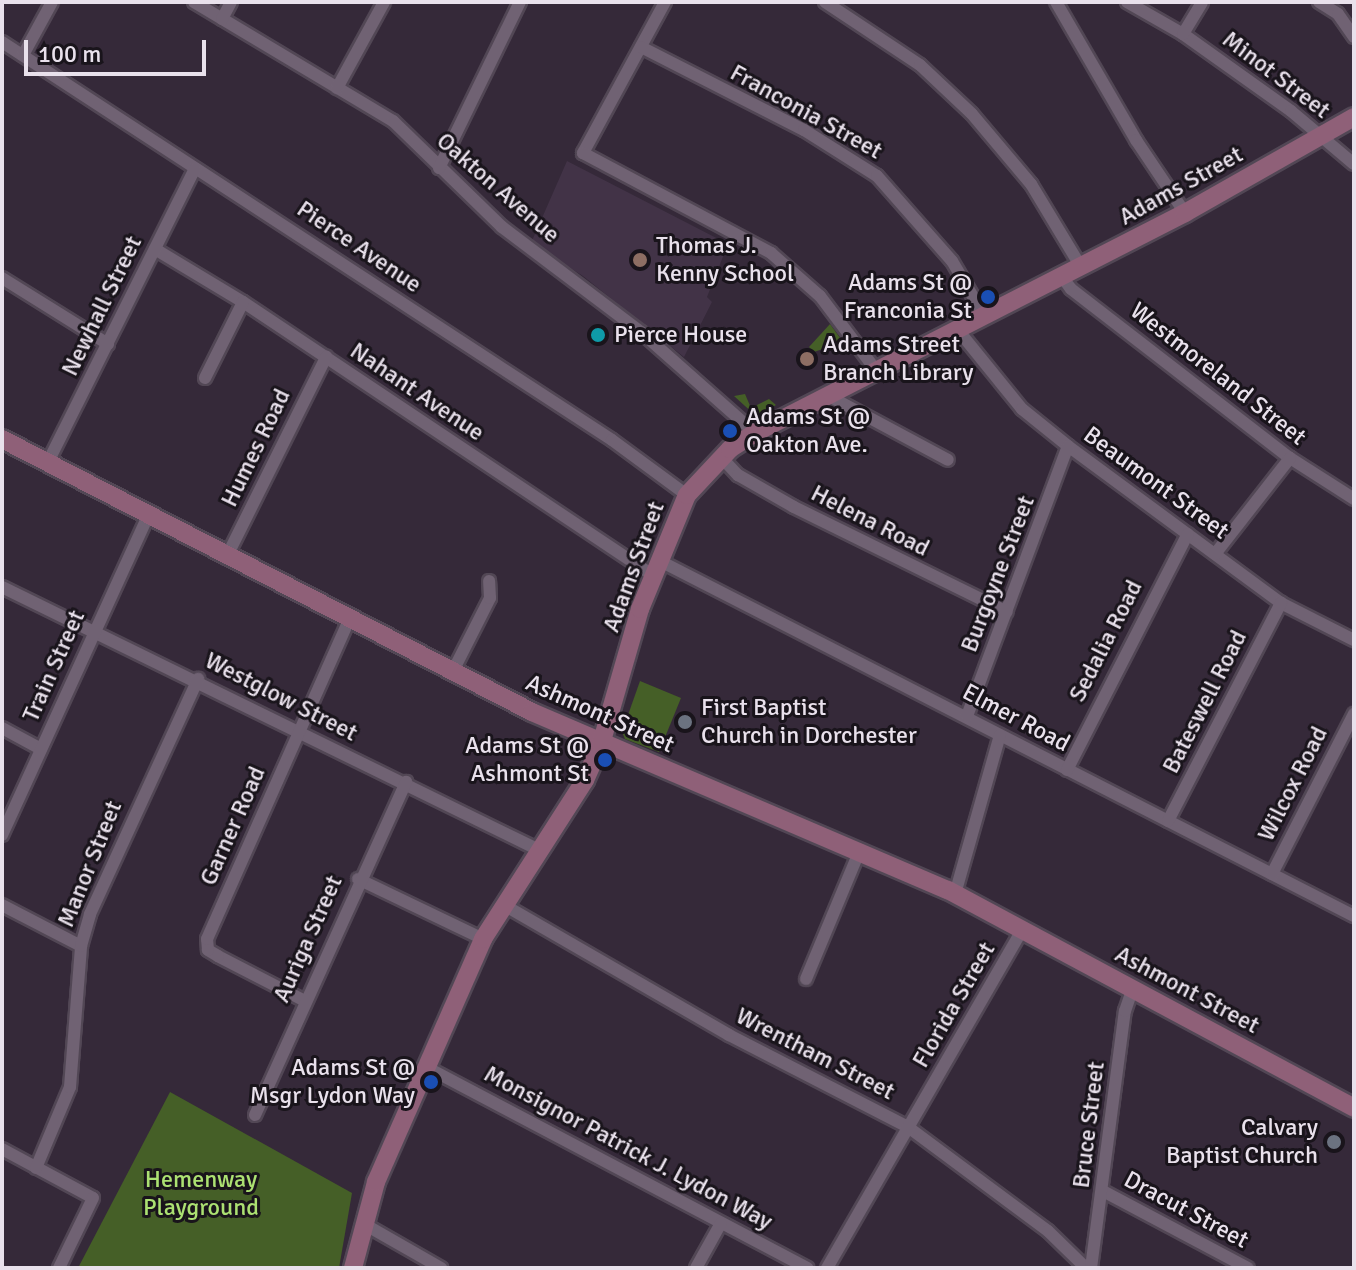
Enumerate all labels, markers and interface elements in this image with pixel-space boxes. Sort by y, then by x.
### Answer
scale bar [28,24,210,74]
street label: Minot Street [1216,25,1336,125]
text: 100 m [38,39,101,69]
street label: Franconia Street [725,58,887,166]
street label: Oakton Avenue [431,127,565,249]
street label: Adams Street [1114,140,1248,232]
street label: Pierce Avenue [291,195,427,299]
street label: Newhall Street [56,231,148,381]
place label: Thomas J. Kenny School [656,232,794,288]
marker: Thomas J. Kenny School [631,251,649,269]
place label: Adams St @ Franconia St [844,269,972,325]
marker: Adams St @ Franconia St [979,288,997,306]
street label: Westmoreland Street [1124,296,1312,452]
place label: Pierce House [614,321,747,349]
marker: Pierce House [589,326,607,344]
place label: Adams Street Branch Library [823,331,973,387]
street label: Nahant Avenue [344,337,490,447]
marker: Adams Street Branch Library [798,350,816,368]
street label: Humes Road [215,384,297,512]
place label: Adams St @ Oakton Ave. [746,403,870,459]
street label: Beaumont Street [1078,421,1234,545]
marker: Adams St @ Oakton Ave. [721,422,739,440]
street label: Helena Road [806,479,934,563]
street label: Burgoyne Street [955,492,1041,656]
street label: Adams Street [597,498,671,636]
street label: Sedalia Road [1063,575,1149,707]
street label: Train Street [17,606,91,726]
street label: Bateswell Road [1157,626,1253,778]
street label: Westglow Street [200,646,362,748]
street label: Ashmont Street [521,668,679,760]
street label: Elmer Road [957,678,1075,758]
place label: First Baptist Church in Dorchester [701,694,917,750]
marker: First Baptist Church in Dorchester [676,713,694,731]
street label: Wilcox Road [1252,722,1334,846]
place label: Adams St @ Ashmont St [465,732,589,788]
marker: Adams St @ Ashmont St [596,751,614,769]
street label: Garner Road [194,762,272,890]
street label: Manor Street [52,797,128,931]
street label: Auriga Street [267,871,349,1007]
street label: Florida Street [906,937,1002,1073]
street label: Ashmont Street [1110,940,1264,1040]
street label: Wrentham Street [731,1002,899,1106]
place label: Adams St @ Msgr Lydon Way [250,1054,415,1110]
street label: Monsignor Patrick J. Lydon Way [479,1060,777,1236]
street label: Bruce Street [1067,1060,1111,1190]
marker: Adams St @ Msgr Lydon Way [422,1073,440,1091]
place label: Calvary Baptist Church [1166,1114,1318,1170]
marker: Calvary Baptist Church [1325,1133,1343,1151]
street label: Dracut Street [1119,1165,1253,1255]
park label: Hemenway Playground [143,1166,259,1222]

